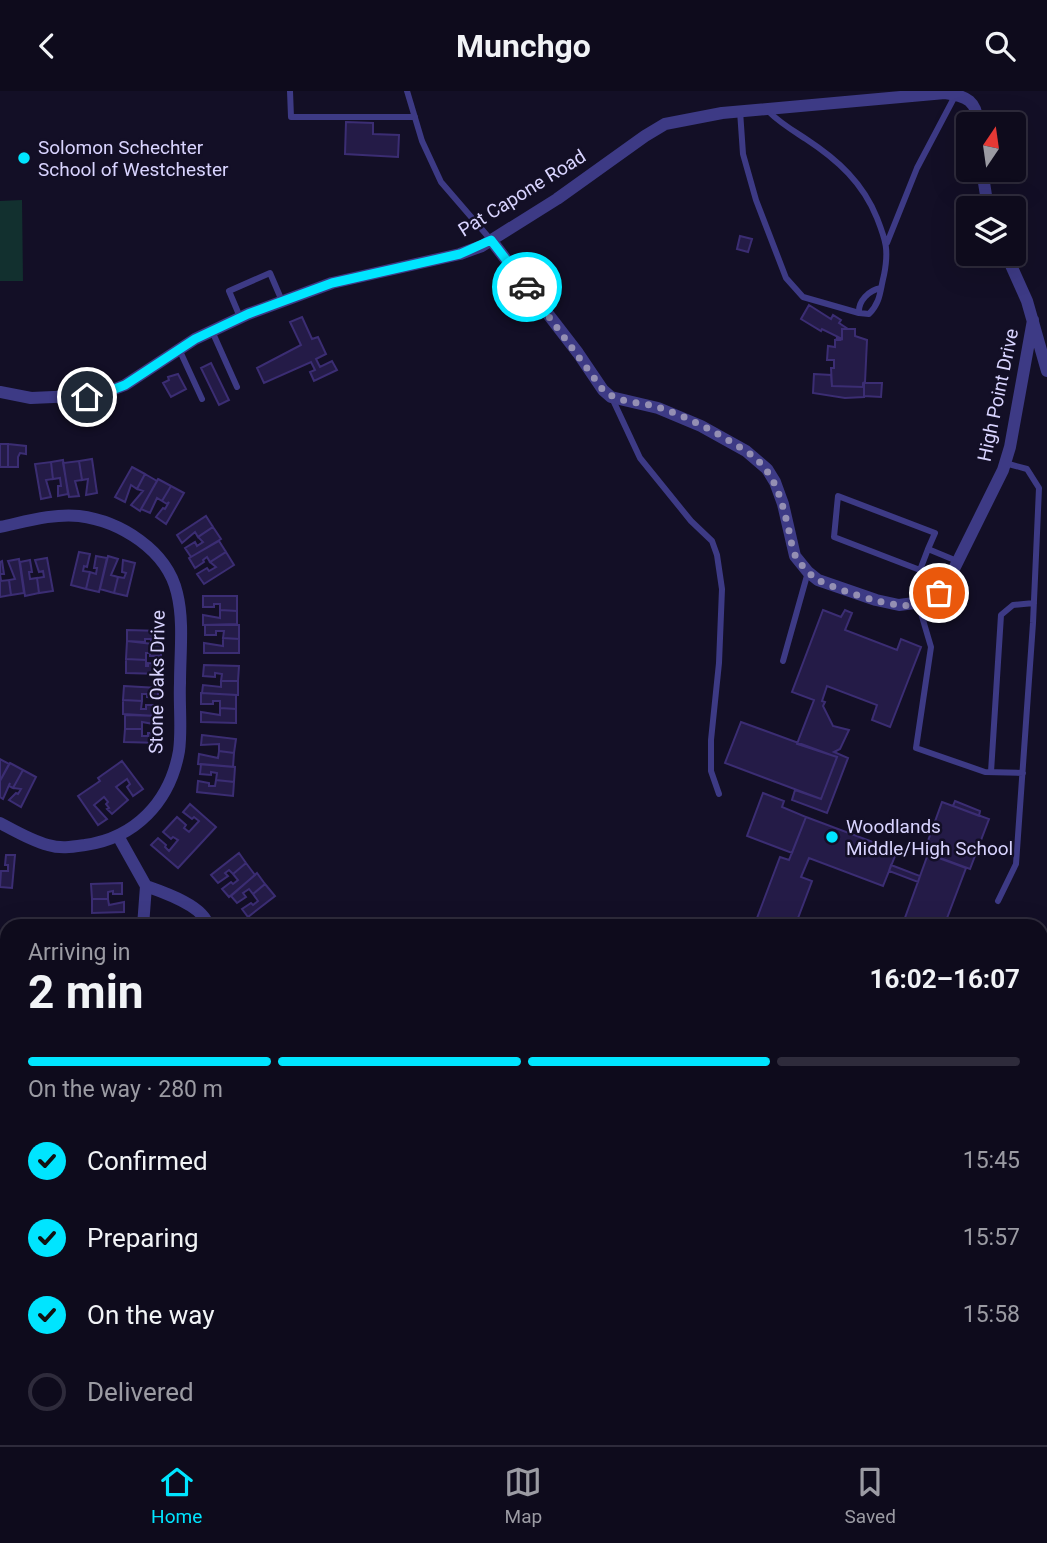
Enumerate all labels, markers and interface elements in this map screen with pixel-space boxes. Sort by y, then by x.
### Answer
icon: back [28,27,66,65]
text: Munchgo [456,27,591,65]
icon: search [981,27,1019,65]
north arrow [956,112,1026,182]
map controls [956,112,1026,266]
place label: Solomon Schechter School of Westchester [38,136,229,181]
street label: Pat Capone Road [454,145,590,241]
marker: Solomon Schechter School of Westchester [16,150,32,166]
button: layers [956,196,1026,266]
courier [492,252,562,322]
icon: car [508,268,546,306]
street label: High Point Drive [973,326,1023,464]
pin [57,367,117,427]
icon: home [68,378,106,416]
pin [909,563,969,623]
icon: bag [920,574,958,612]
street label: Stone Oaks Drive [144,610,170,754]
place label: Woodlands Middle/High School [846,815,1013,860]
marker: Woodlands Middle/High School [824,829,840,845]
text: Arriving in [28,939,131,966]
text: 16:02–16:07 [870,964,1020,994]
text: 2 min [28,965,144,1019]
text: On the way · 280 m [28,1076,223,1103]
icon: check [28,1142,66,1180]
text: Confirmed [87,1146,208,1176]
text: 15:45 [963,1147,1020,1174]
icon: check [28,1219,66,1257]
text: Preparing [87,1223,199,1253]
text: 15:57 [963,1224,1020,1251]
icon: check [28,1296,66,1334]
text: On the way [87,1300,215,1330]
text: 15:58 [963,1301,1020,1328]
text: Delivered [87,1377,194,1407]
tab: Home [151,1463,202,1528]
tab: Map [504,1463,542,1528]
tab: Saved [845,1463,896,1528]

